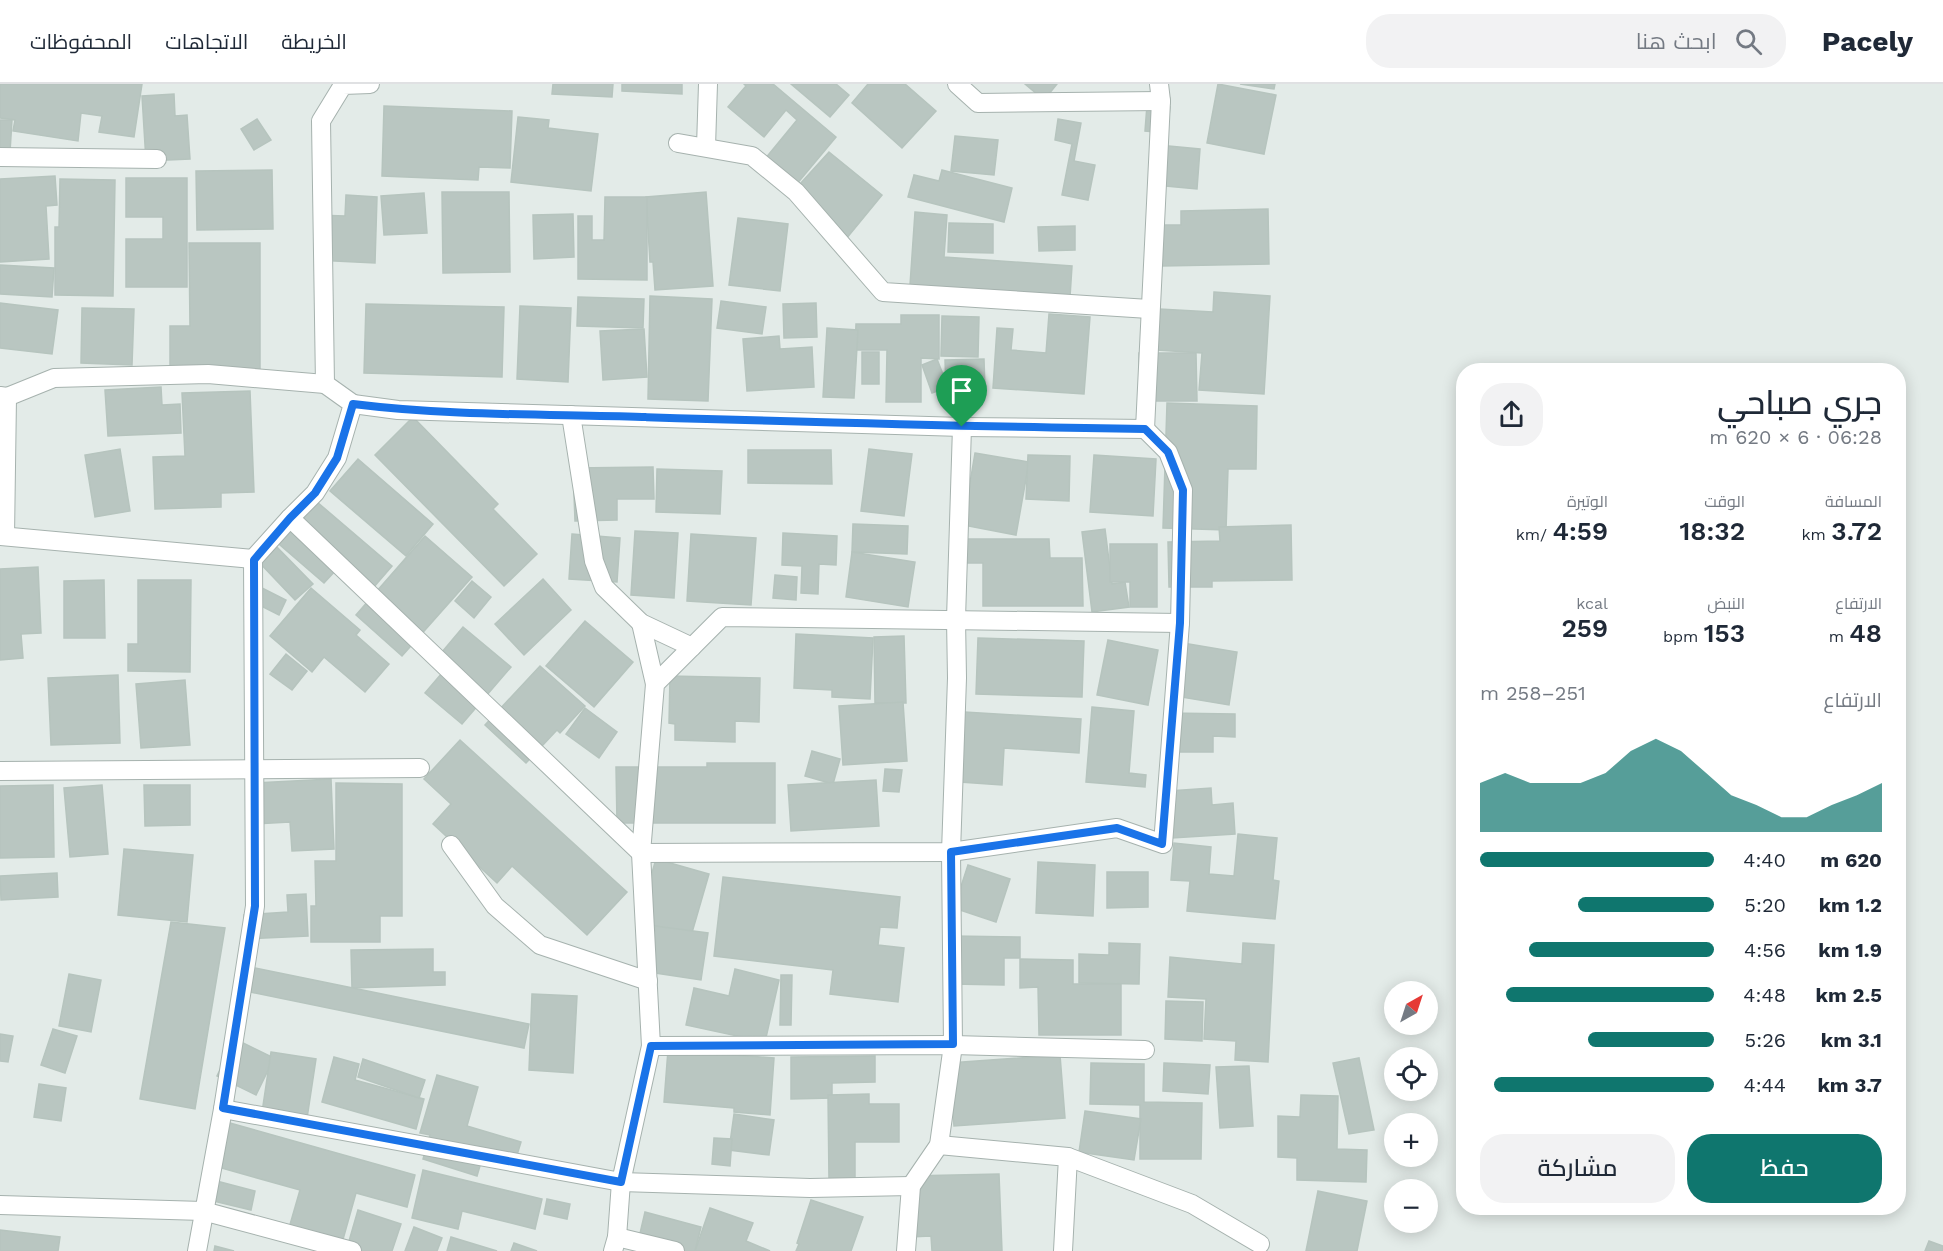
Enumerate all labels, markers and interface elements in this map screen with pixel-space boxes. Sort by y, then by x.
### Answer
search box [1366,14,1786,68]
icon: search [1732,25,1765,58]
text: Pacely [1822,25,1913,58]
text: المحفوظات [30,29,132,54]
text: الاتجاهات [165,29,248,54]
text: الخريطة [281,29,347,54]
text: ابحث هنا [1636,29,1717,54]
pin [936,365,987,427]
icon: arrive [945,374,978,407]
button: share [1480,383,1543,446]
text: جري صباحي [1717,383,1882,422]
text: 06:28 · 6 × 620 m [1709,425,1882,449]
text: الوتيرة [1567,492,1608,511]
text: الوقت [1704,492,1745,511]
text: المسافة [1825,492,1882,511]
text: 4:59 [1553,516,1608,546]
text: 18:32 [1680,516,1745,546]
text: 3.72 [1831,516,1882,546]
text: /km [1516,525,1553,544]
text: km [1802,525,1831,544]
text: kcal [1576,594,1608,613]
text: النبض [1707,594,1745,613]
text: الارتفاع [1835,594,1882,613]
text: 259 [1561,613,1608,643]
text: 153 [1704,618,1745,648]
text: 48 [1849,618,1882,648]
text: bpm [1663,627,1704,646]
text: m [1829,627,1849,646]
text: 251–258 m [1480,681,1586,705]
text: الارتفاع [1823,688,1882,712]
text: 4:40 [1743,848,1786,872]
text: 620 m [1820,848,1882,872]
text: 5:20 [1744,893,1786,917]
text: 1.2 km [1819,893,1882,917]
text: 4:56 [1744,938,1786,962]
text: 1.9 km [1818,938,1882,962]
north arrow [1384,981,1438,1035]
map controls [1384,981,1438,1233]
text: 4:48 [1743,983,1786,1007]
text: 2.5 km [1816,983,1882,1007]
text: 5:26 [1745,1028,1786,1052]
text: 3.1 km [1821,1028,1882,1052]
button: locate [1384,1047,1438,1101]
text: 4:44 [1743,1073,1786,1097]
text: 3.7 km [1817,1073,1882,1097]
button: + [1384,1113,1438,1167]
button: مشاركة [1480,1134,1675,1203]
button: حفظ [1687,1134,1882,1203]
button: − [1384,1179,1438,1233]

